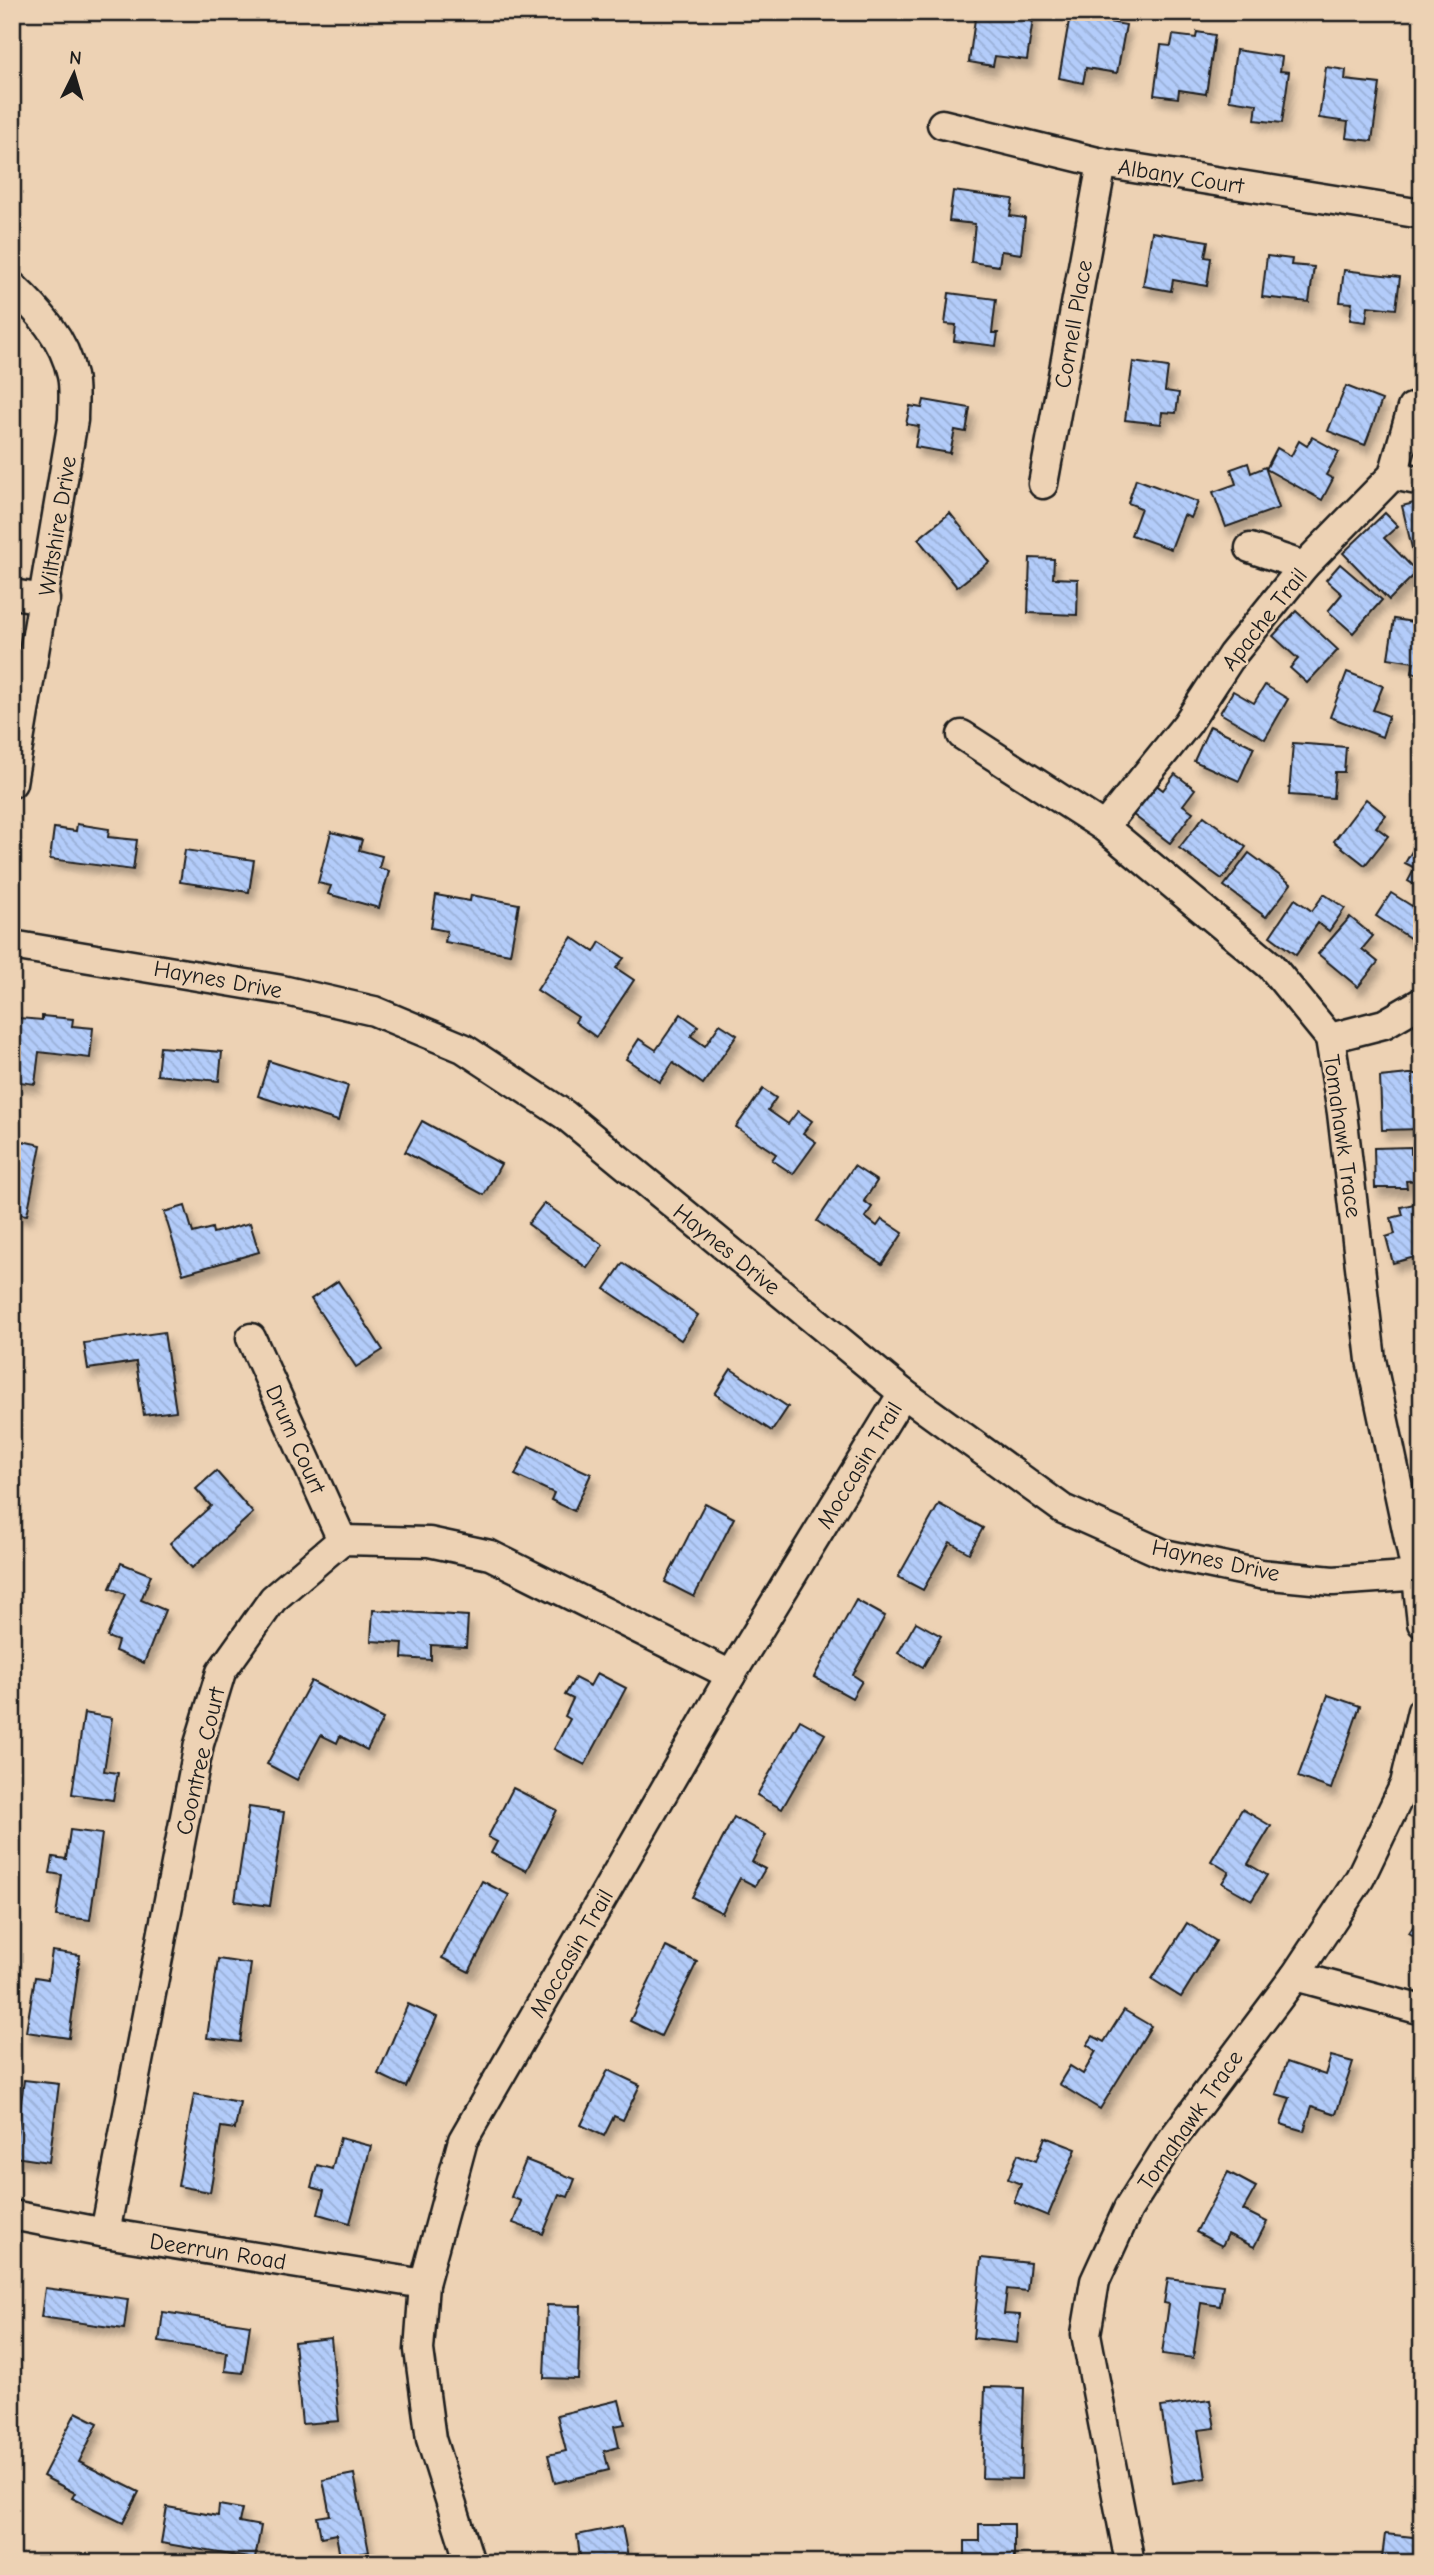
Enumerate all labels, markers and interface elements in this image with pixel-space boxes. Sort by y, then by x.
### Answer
north arrow [38,38,108,108]
text: N [68,47,83,70]
street label: Albany Court [1116,153,1247,200]
street label: Cornell Place [1049,258,1098,390]
street label: Wiltshire Drive [33,454,82,598]
street label: Apache Trail [1216,563,1313,676]
street label: Haynes Drive [152,955,284,1004]
street label: Tomahawk Trace [1318,1053,1367,1220]
street label: Haynes Drive [668,1198,786,1301]
street label: Drum Court [260,1381,332,1499]
street label: Moccasin Trail [811,1397,908,1534]
street label: Haynes Drive [1150,1534,1282,1587]
street label: Coontree Court [170,1683,231,1838]
street label: Moccasin Trail [524,1884,619,2022]
street label: Tomahawk Trace [1132,2045,1249,2196]
street label: Deerrun Road [148,2227,288,2276]

